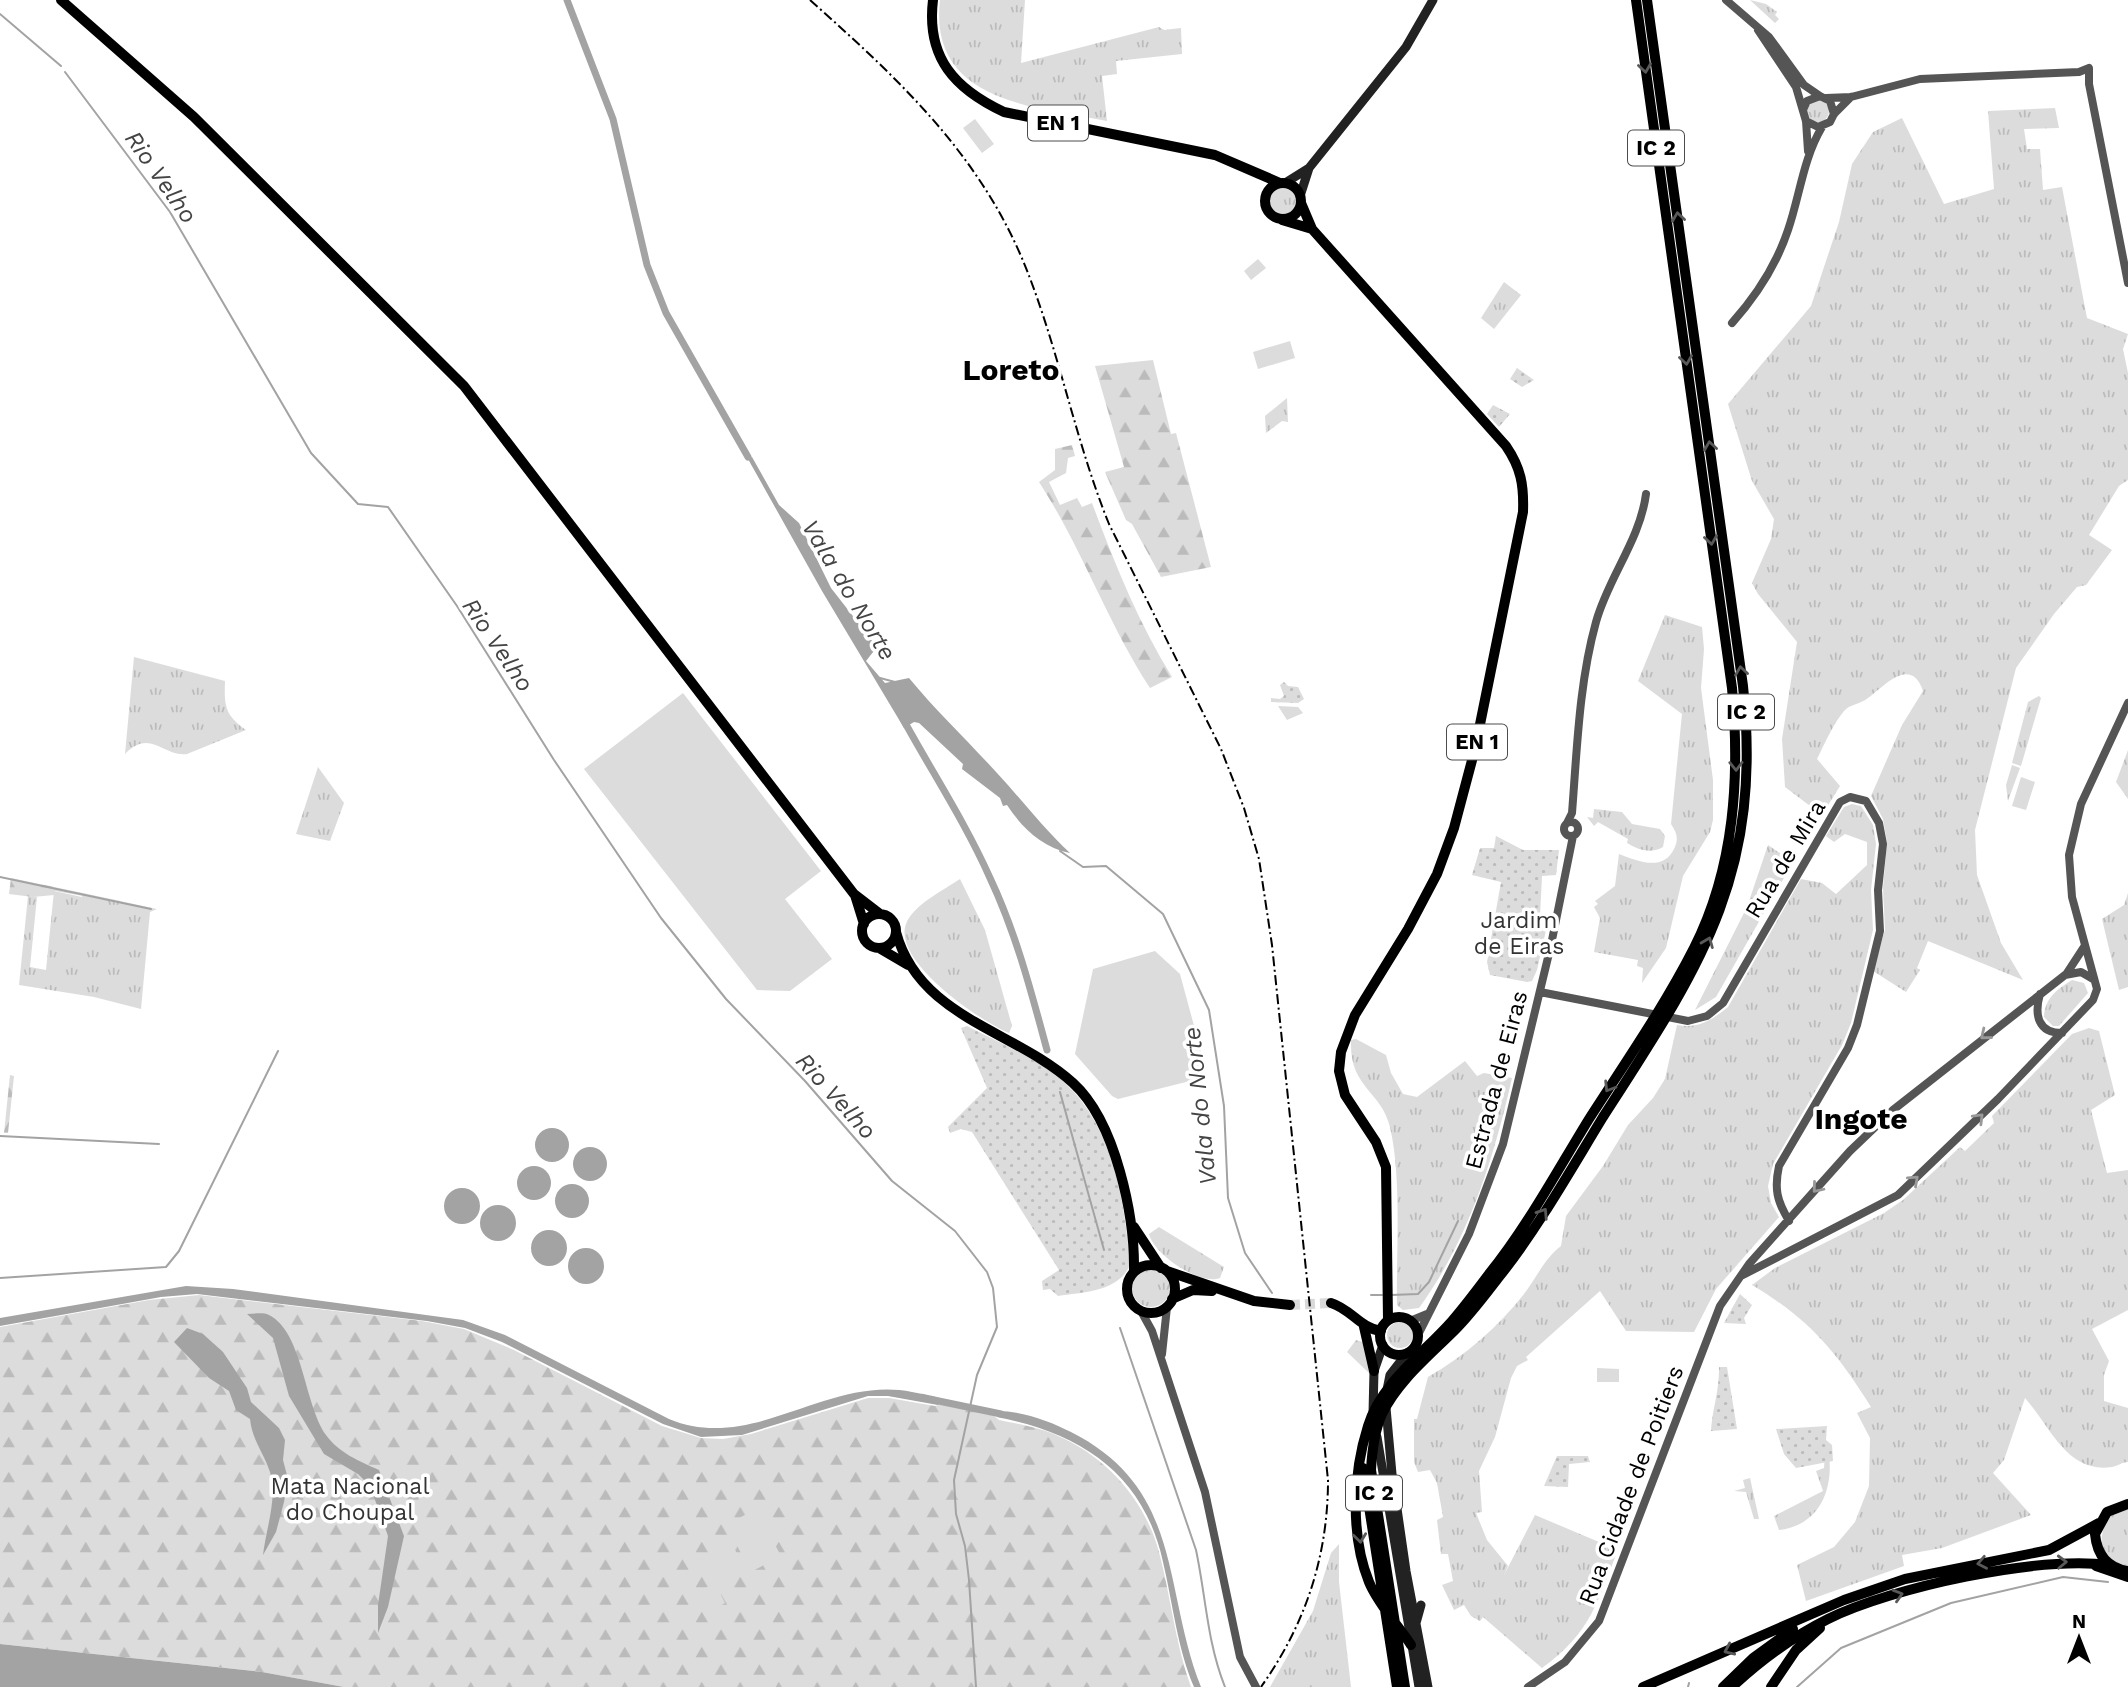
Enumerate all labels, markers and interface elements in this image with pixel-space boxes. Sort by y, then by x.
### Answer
one-way arrow [1637,62,1652,74]
road number: EN 1 [1028,106,1088,140]
water label: Rio Velho [119,125,203,229]
road number: IC 2 [1628,130,1684,166]
one-way arrow [1670,211,1685,223]
district label: Loreto [963,352,1059,387]
one-way arrow [1679,354,1694,366]
one-way arrow [1702,440,1717,452]
water label: Vala do Norte [796,515,902,665]
one-way arrow [1704,535,1719,546]
water label: Rio Velho [457,593,539,697]
one-way arrow [1733,665,1748,677]
road number: IC 2 [1718,694,1774,730]
road number: EN 1 [1447,724,1507,760]
one-way arrow [1728,762,1744,772]
street label: Rua de Mira [1740,795,1831,923]
park label: Jardim de Eiras [1474,907,1564,960]
one-way arrow [1700,936,1714,948]
street label: Estrada de Eiras [1460,988,1533,1172]
water label: Vala do Norte [1178,1025,1222,1187]
one-way arrow [1981,1027,1993,1040]
water label: Rio Velho [790,1047,882,1145]
one-way arrow [1605,1080,1618,1093]
district label: Ingote [1814,1101,1908,1136]
one-way arrow [1971,1113,1984,1126]
one-way arrow [1906,1176,1919,1189]
one-way arrow [1813,1180,1825,1193]
one-way arrow [1534,1208,1547,1221]
street label: Rua Cidade de Poitiers [1573,1362,1690,1608]
park label: Mata Nacional do Choupal [271,1473,429,1526]
road number: IC 2 [1346,1476,1402,1510]
one-way arrow [1353,1532,1368,1543]
one-way arrow [2057,1554,2068,1570]
one-way arrow [1976,1555,1988,1570]
one-way arrow [1891,1588,1903,1603]
north arrow [2044,1603,2114,1673]
text: N [2072,1610,2086,1633]
one-way arrow [1723,1642,1736,1656]

